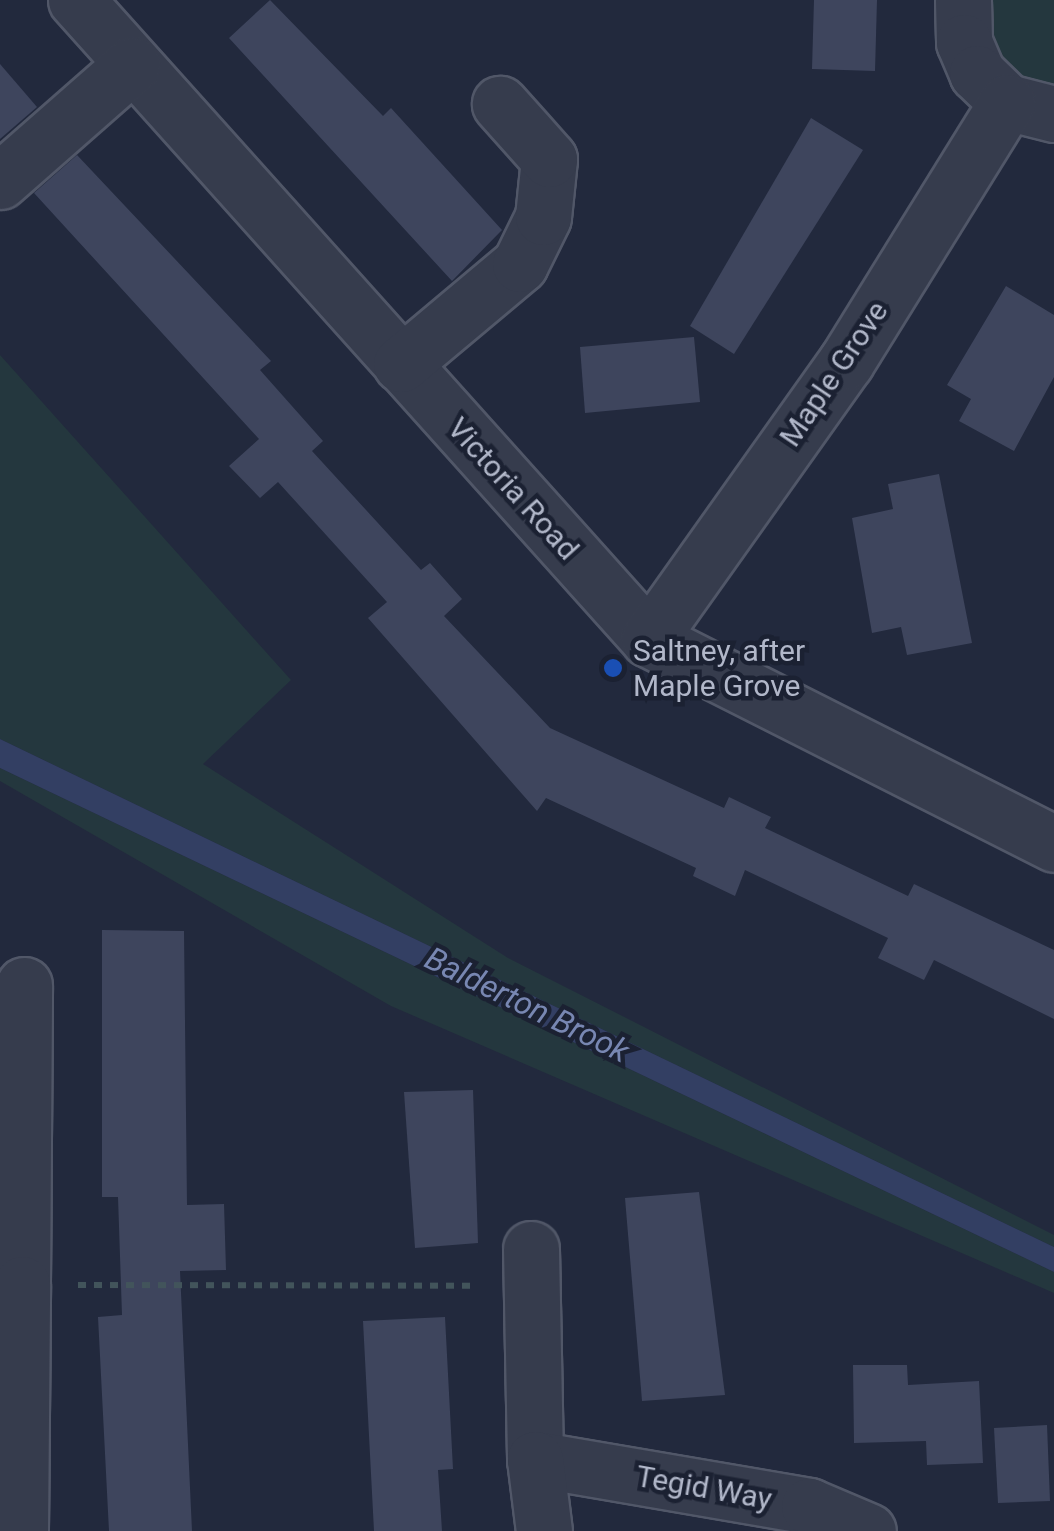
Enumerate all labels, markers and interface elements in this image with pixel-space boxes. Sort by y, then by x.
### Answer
street label: Maple Grove [772,295,896,453]
street label: Victoria Road [440,411,586,567]
place label: Saltney, after Maple Grove [633,633,805,704]
marker: Saltney, after Maple Grove [602,657,624,679]
water label: Balderton Brook [419,939,635,1071]
street label: Tegid Way [633,1458,775,1518]

